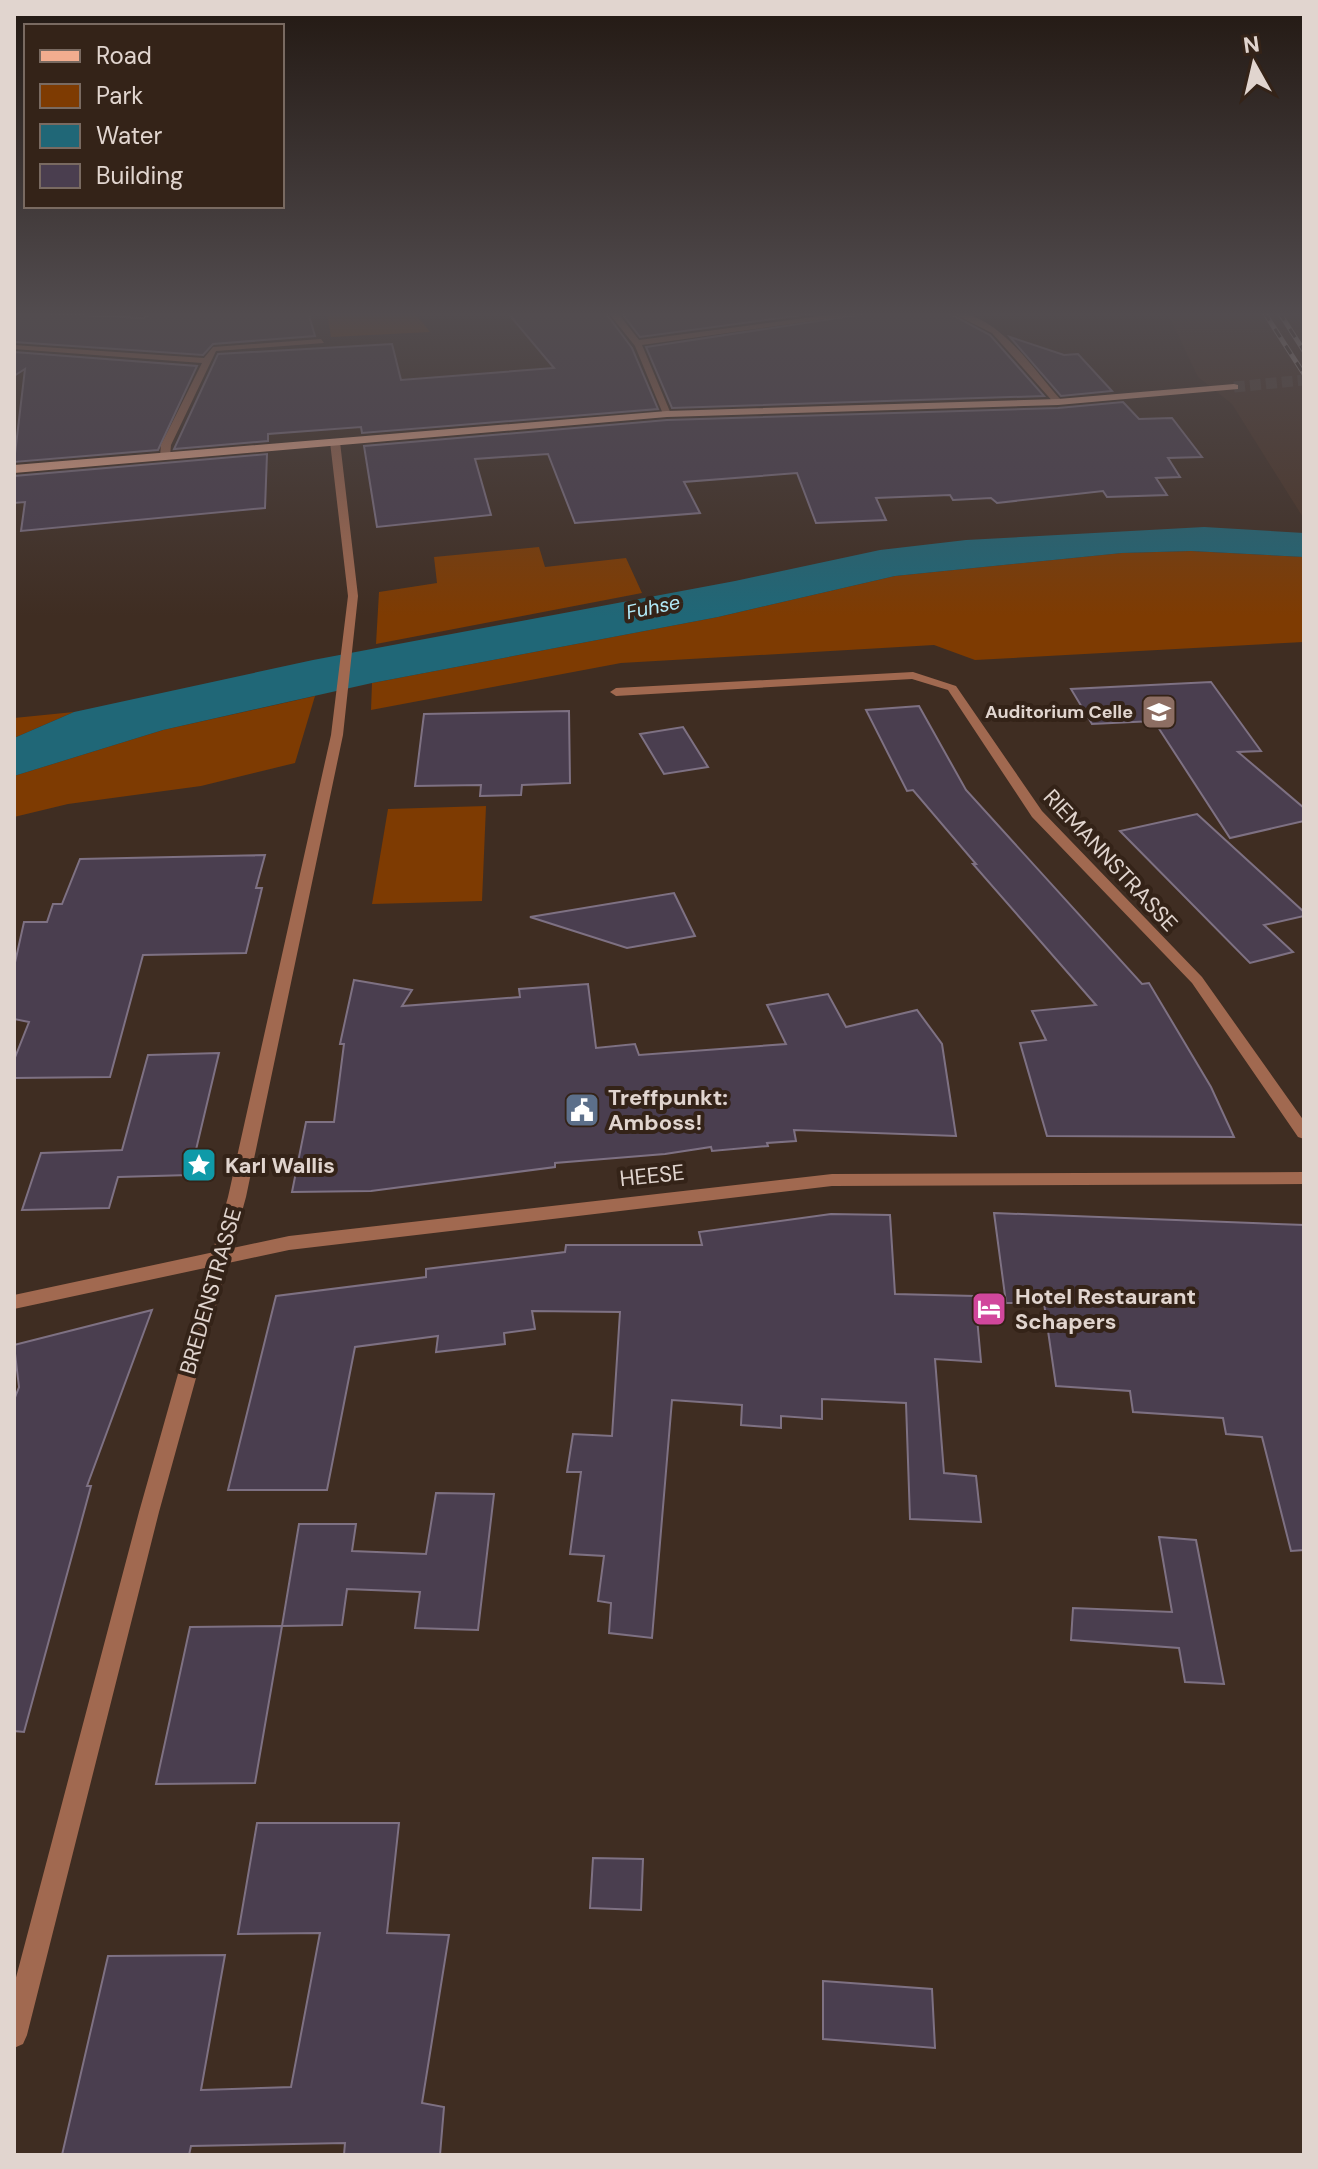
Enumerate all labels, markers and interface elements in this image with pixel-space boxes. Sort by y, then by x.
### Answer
legend [24,24,284,208]
north arrow [1214,24,1294,104]
text: N [1241,29,1261,60]
text: Road [96,40,152,71]
text: Park [96,80,143,111]
text: Water [96,120,162,151]
text: Building [96,160,183,191]
water label: Fuhse [624,589,682,625]
school or university icon: Auditorium Celle [1140,693,1178,731]
place label: Auditorium Celle [985,700,1133,724]
street label: RIEMANNSTRASSE [1037,783,1184,938]
place label: Treffpunkt: Amboss! [608,1083,728,1137]
public building icon: Treffpunkt: Amboss! [563,1091,601,1129]
place icon: Karl Wallis [180,1146,218,1184]
place label: Karl Wallis [225,1151,335,1180]
street label: HEESE [618,1158,686,1193]
street label: BREDENSTRASSE [173,1205,248,1378]
place label: Hotel Restaurant Schapers [1015,1282,1196,1336]
hotel icon: Hotel Restaurant Schapers [970,1290,1008,1328]

